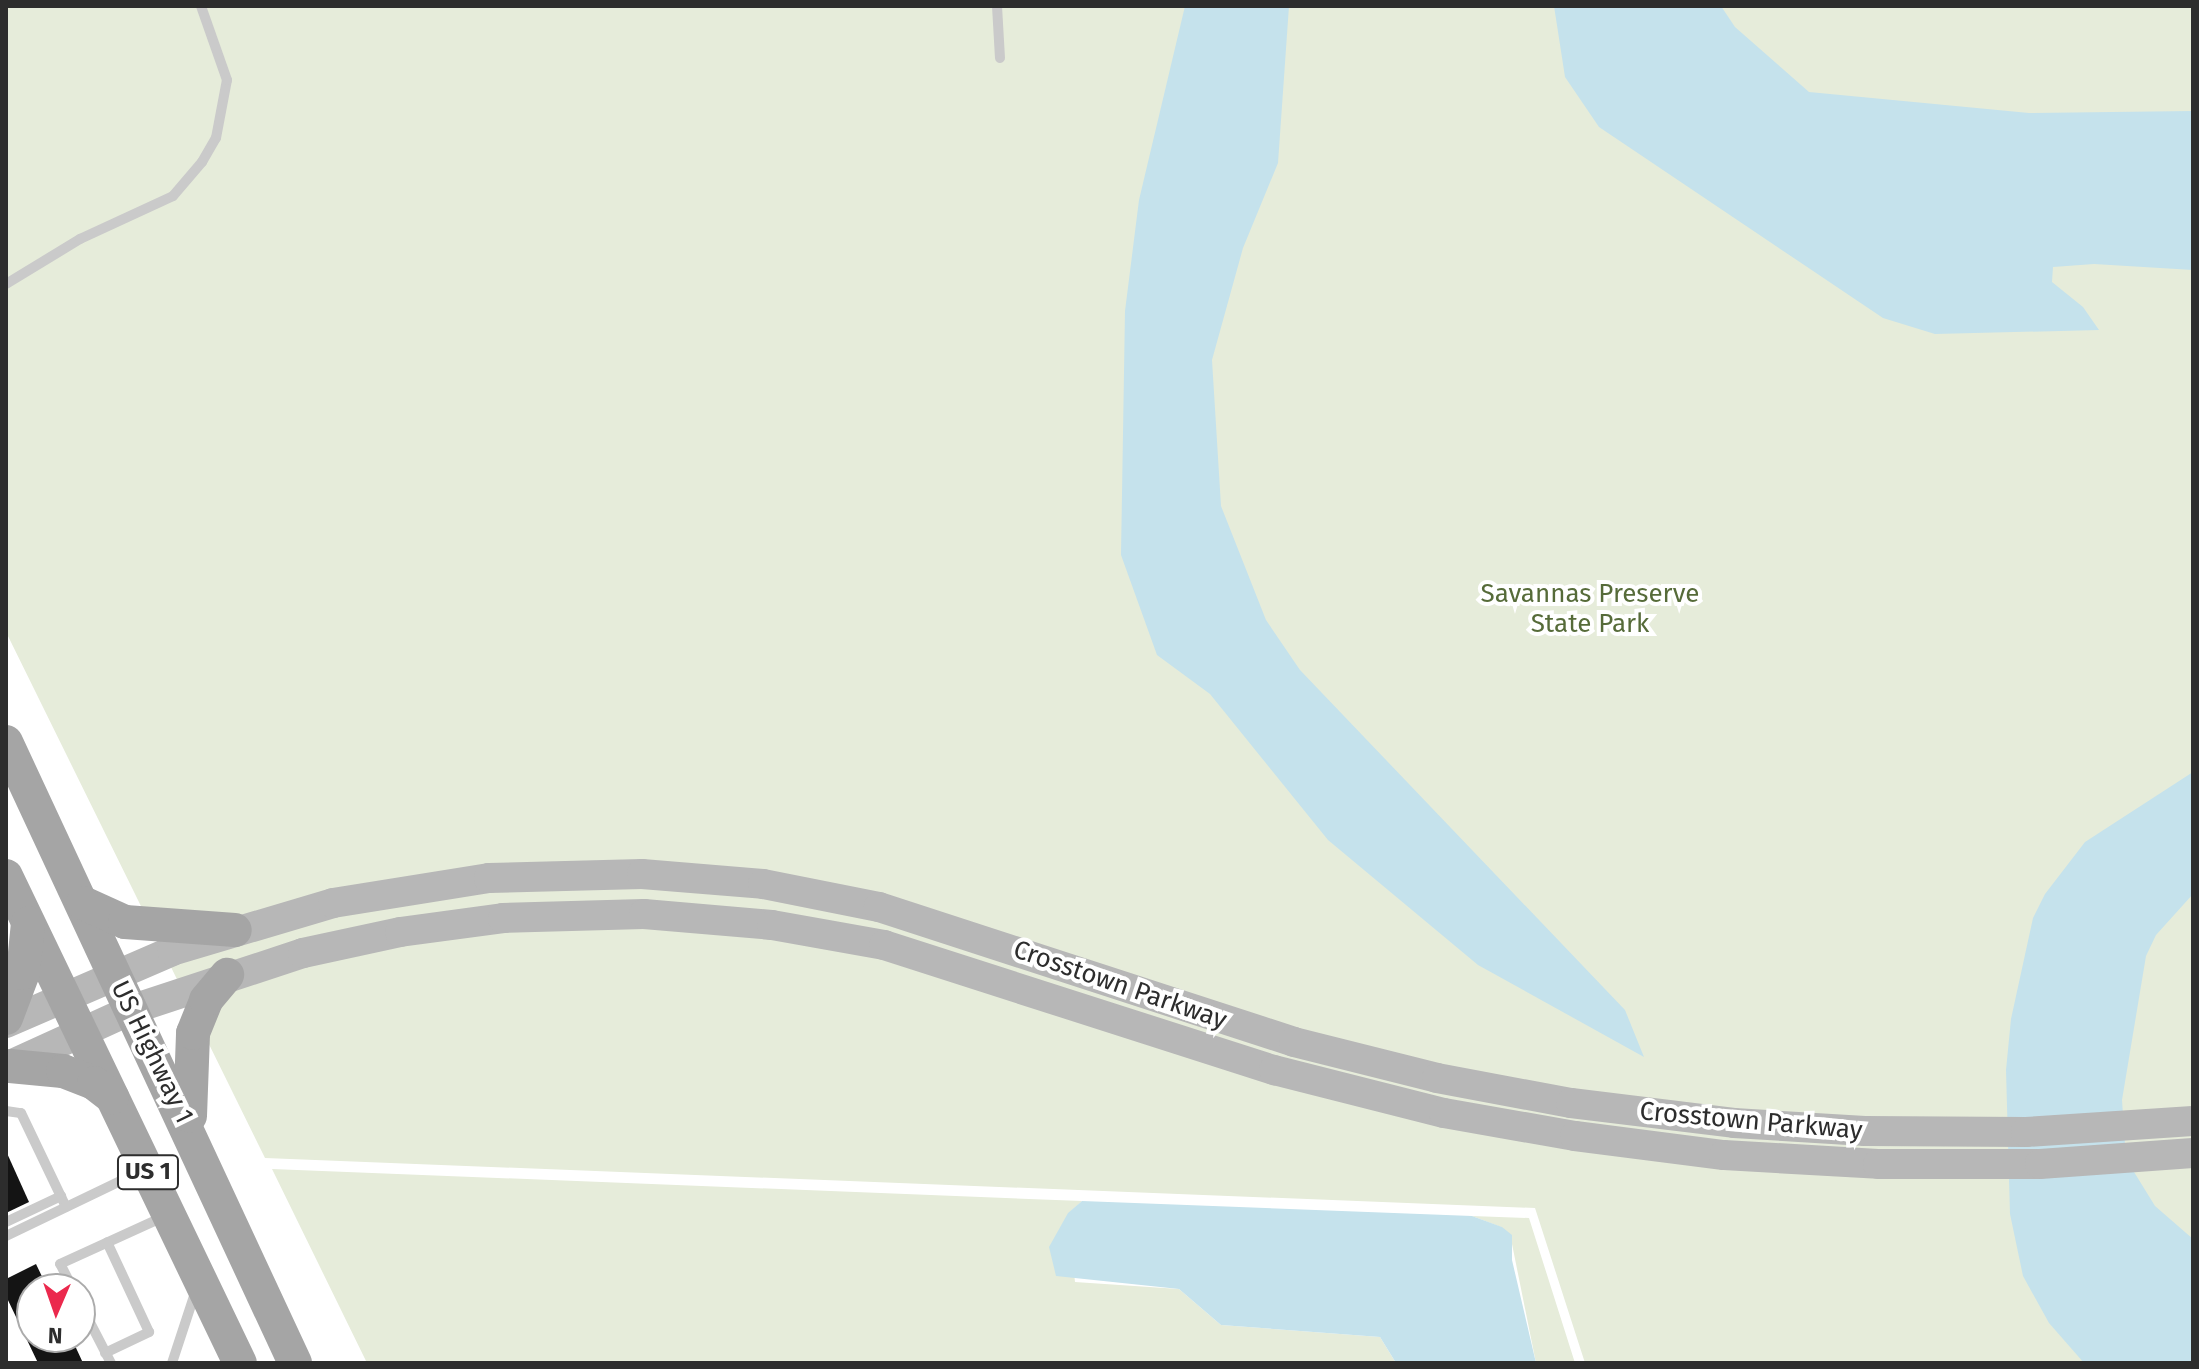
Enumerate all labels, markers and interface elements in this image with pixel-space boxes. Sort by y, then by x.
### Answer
park label: Savannas Preserve State Park [1480,578,1700,640]
street label: Crosstown Parkway [1009,934,1231,1036]
street label: US Highway 1 [104,976,200,1128]
street label: Crosstown Parkway [1638,1096,1864,1146]
road number: US 1 [116,1152,180,1192]
north arrow [16,1273,96,1353]
text: N [47,1322,63,1349]

